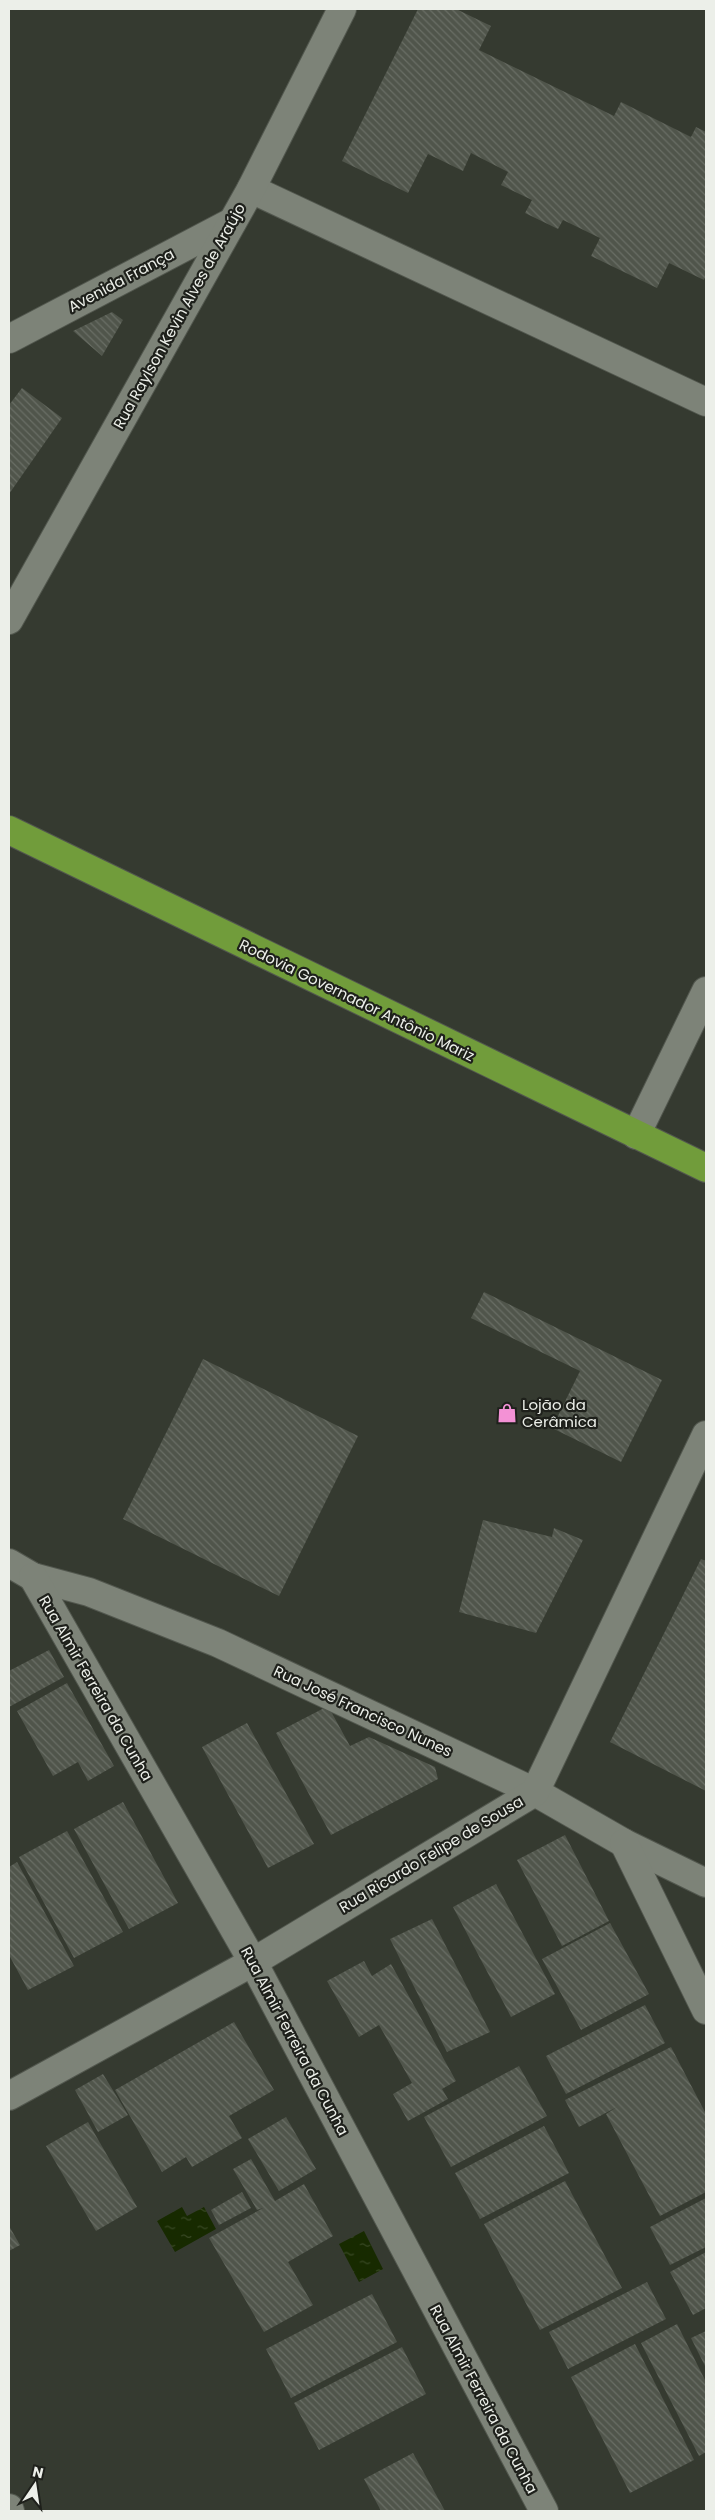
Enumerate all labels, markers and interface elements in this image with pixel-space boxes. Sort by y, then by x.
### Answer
street label: Rua Raylson Kevin Alves de Araújo [108,199,250,433]
street label: Avenida França [64,243,178,317]
street label: Rodovia Governador Antônio Mariz [236,934,478,1066]
place label: Lojão da Cerâmica [522,1394,597,1432]
shop icon: Lojão da Cerâmica [496,1402,518,1424]
street label: Rua Almir Ferreira da Cunha [34,1591,158,1785]
street label: Rua José Francisco Nunes [270,1660,456,1762]
street label: Rua Ricardo Felipe de Sousa [335,1791,527,1917]
street label: Rua Almir Ferreira da Cunha [236,1943,354,2139]
street label: Rua Almir Ferreira da Cunha [425,2301,543,2497]
north arrow [10,2460,60,2510]
text: N [31,2461,45,2483]

